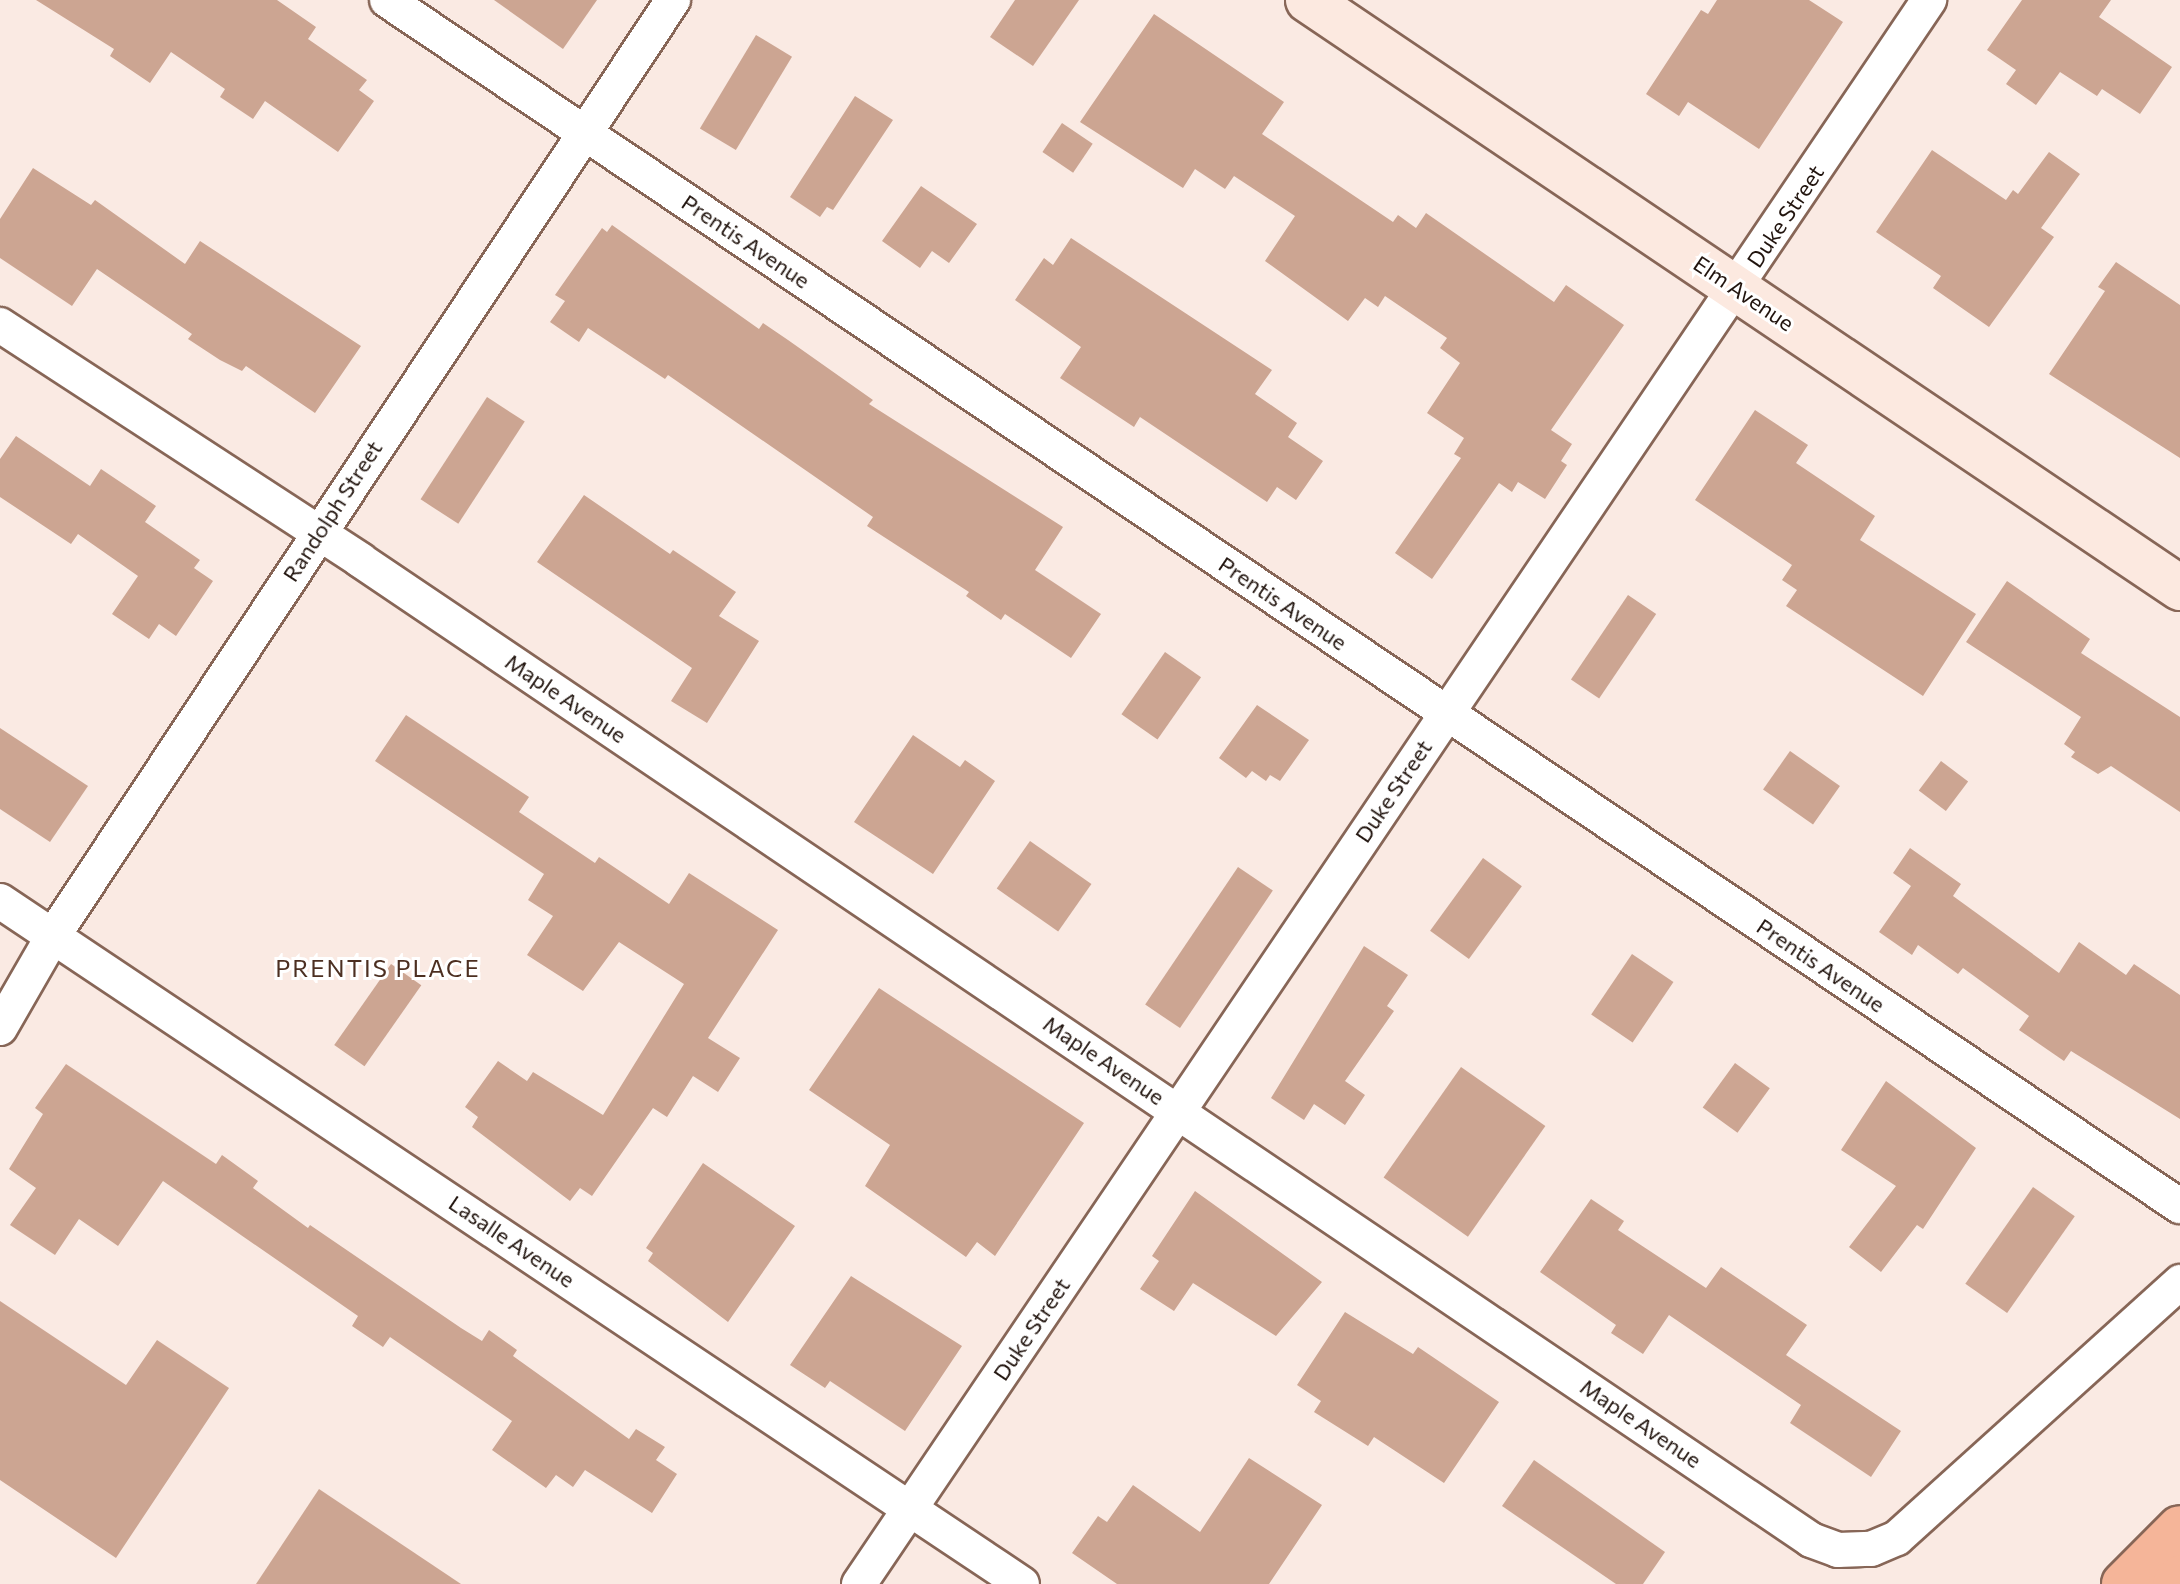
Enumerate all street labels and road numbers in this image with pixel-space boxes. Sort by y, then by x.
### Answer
street label: Duke Street [1741,160,1829,272]
street label: Prentis Avenue [677,188,815,294]
street label: Elm Avenue [1689,250,1799,336]
street label: Randolph Street [277,436,387,586]
street label: Prentis Avenue [1214,550,1352,656]
street label: Maple Avenue [501,648,631,748]
street label: Duke Street [1349,735,1437,847]
street label: Prentis Avenue [1752,912,1890,1018]
street label: Maple Avenue [1039,1010,1169,1110]
street label: Lasalle Avenue [444,1189,580,1293]
street label: Duke Street [987,1273,1075,1385]
street label: Maple Avenue [1576,1373,1706,1473]

